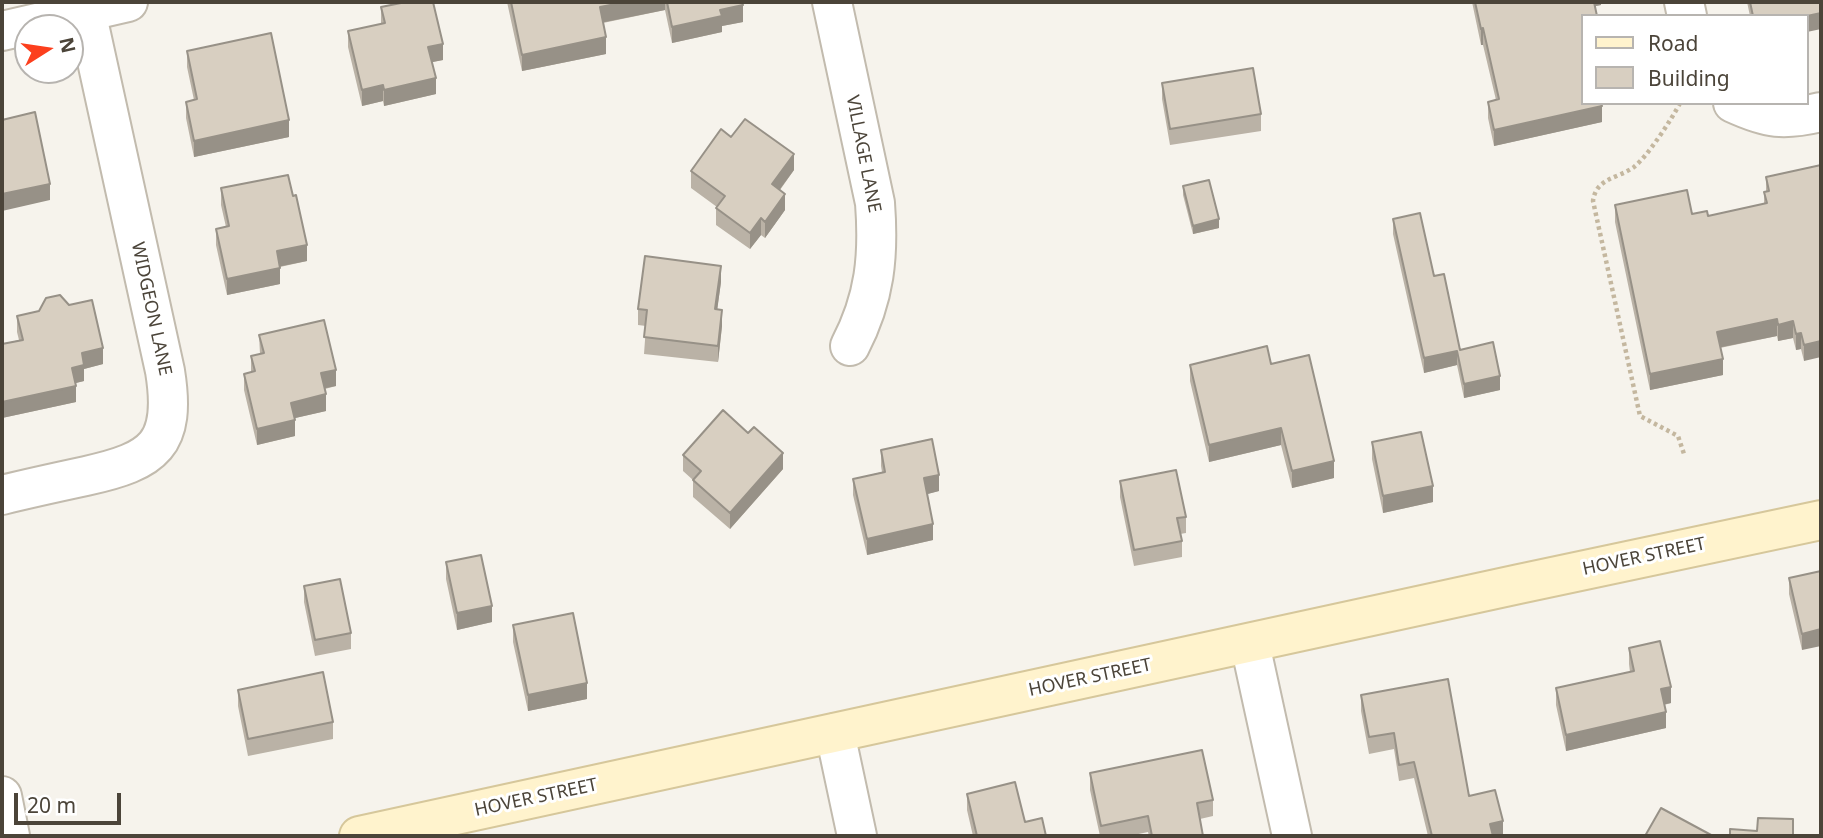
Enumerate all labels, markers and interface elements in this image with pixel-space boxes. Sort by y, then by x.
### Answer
north arrow [14,14,84,84]
legend [1582,14,1809,105]
text: Road [1648,29,1698,57]
text: N [53,35,82,55]
text: Building [1648,64,1730,92]
street label: VILLAGE LANE [841,93,885,215]
street label: WIDGEON LANE [126,240,176,378]
street label: HOVER STREET [1581,533,1707,581]
street label: HOVER STREET [1027,654,1153,702]
street label: HOVER STREET [473,774,599,822]
scale bar [18,778,124,822]
text: 20 m [27,791,76,819]

